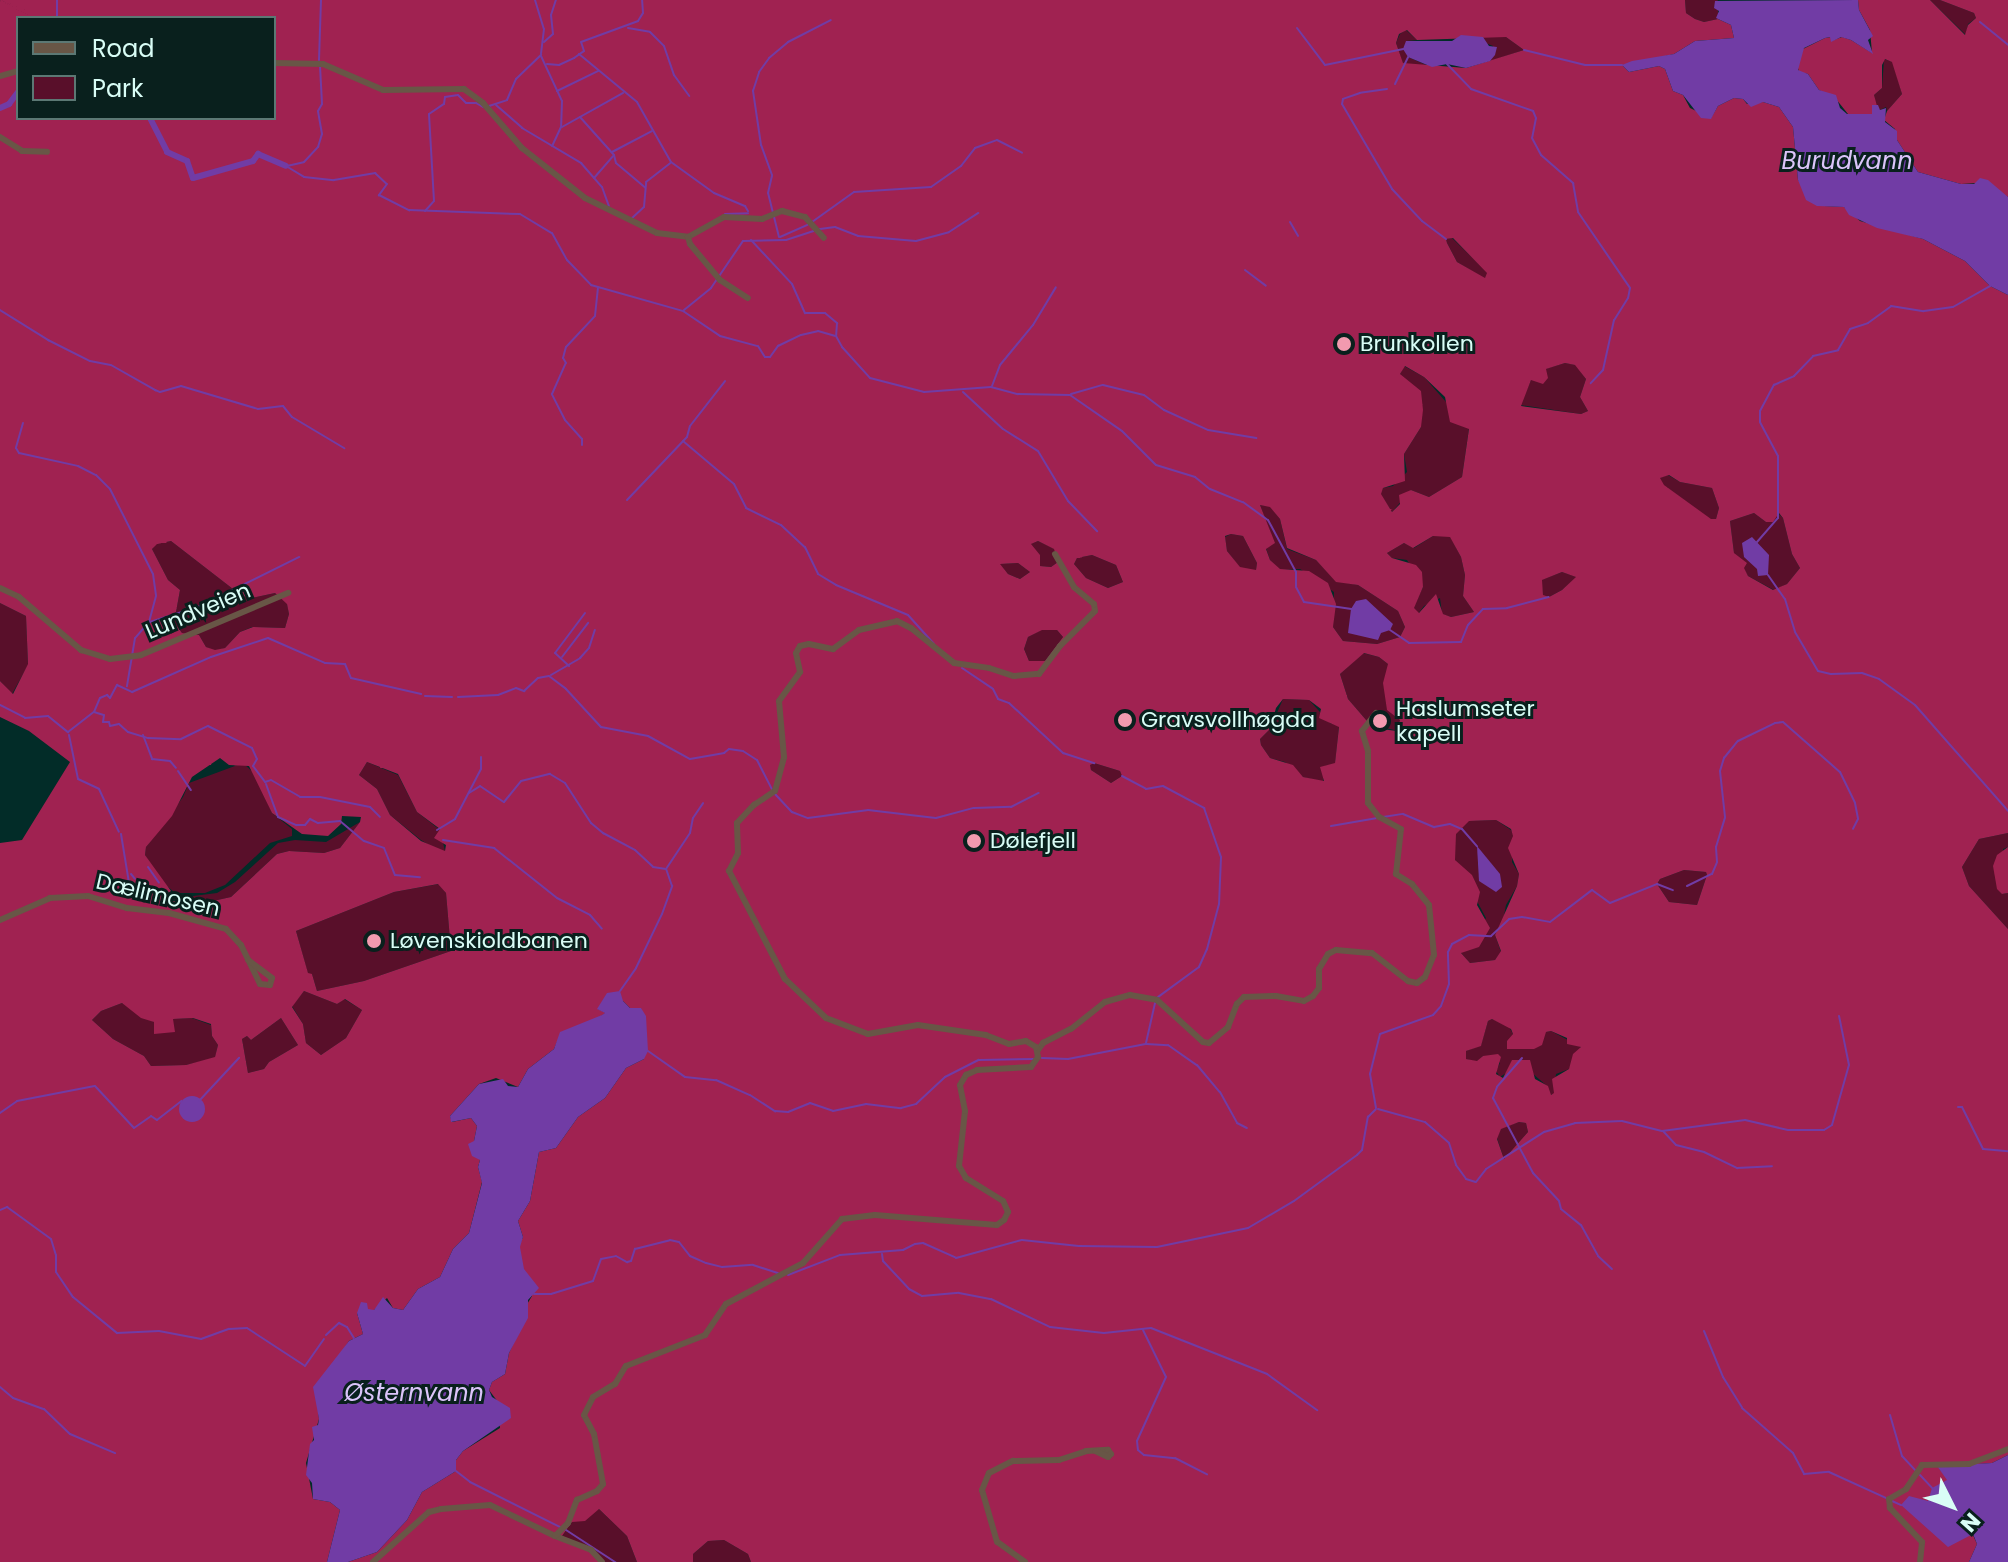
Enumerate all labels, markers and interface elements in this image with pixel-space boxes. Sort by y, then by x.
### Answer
legend [16,16,276,120]
text: Road [92,32,154,65]
text: Park [92,72,143,105]
water label: Burudvann [1781,147,1913,175]
place label: Brunkollen [1360,331,1474,357]
marker: Brunkollen [1335,335,1353,353]
street label: Lundveien [141,577,255,645]
place label: Haslumseter kapell [1396,695,1535,746]
place label: Gravsvollhøgda [1141,707,1315,733]
marker: Gravsvollhøgda [1116,711,1134,729]
marker: Haslumseter kapell [1371,712,1389,730]
place label: Dølefjell [990,828,1076,854]
marker: Dølefjell [965,832,983,850]
street label: Dælimosen [93,868,223,922]
place label: Løvenskioldbanen [390,928,588,954]
marker: Løvenskioldbanen [365,932,383,950]
water label: Østernvann [344,1379,484,1407]
north arrow [1912,1466,1992,1546]
text: N [1953,1506,1987,1539]

